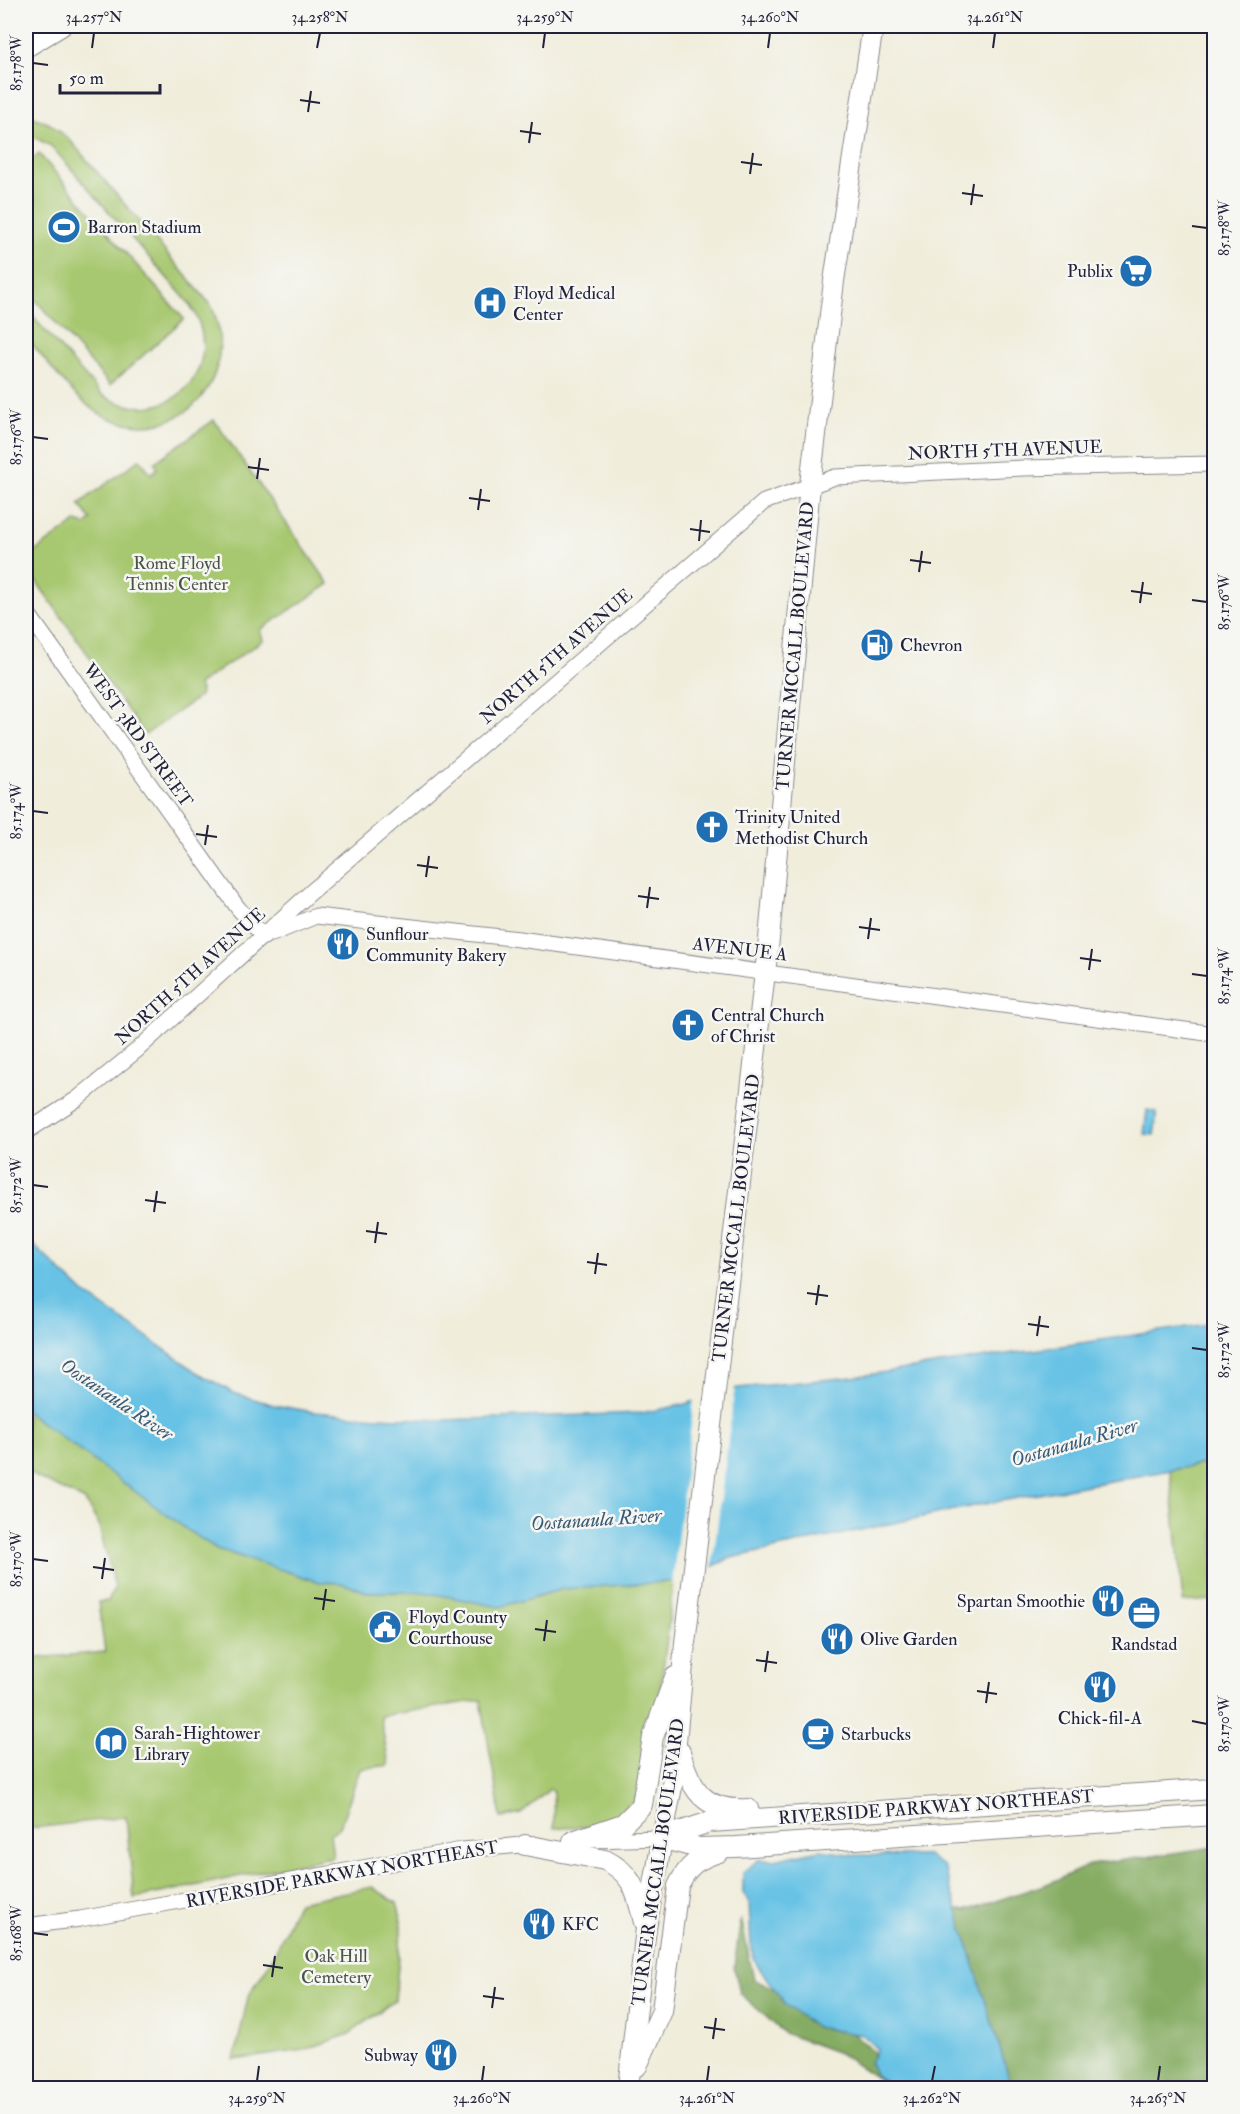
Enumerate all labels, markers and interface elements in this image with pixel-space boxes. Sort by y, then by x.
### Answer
text: 34.257°N [66,8,123,27]
text: 34.258°N [292,8,349,27]
text: 34.259°N [516,8,574,27]
text: 34.260°N [741,8,800,27]
text: 34.261°N [967,8,1024,27]
text: 85.178°W [7,34,26,91]
scale bar [60,57,160,95]
text: 50 m [69,67,104,90]
text: 85.178°W [1215,199,1234,256]
sports icon: Barron Stadium [46,209,82,245]
place label: Barron Stadium [87,216,201,239]
supermarket icon: Publix [1118,253,1154,289]
place label: Publix [1067,260,1113,283]
place label: Floyd Medical Center [513,282,616,326]
hospital icon: Floyd Medical Center [472,285,508,321]
text: 85.176°W [7,408,26,465]
street label: NORTH 5TH AVENUE [907,436,1103,465]
street label: TURNER MCCALL BOULEVARD [771,501,820,792]
park label: Rome Floyd Tennis Center [126,552,228,596]
text: 85.176°W [1215,573,1234,630]
street label: NORTH 5TH AVENUE [475,584,637,729]
fuel station icon: Chevron [859,627,895,663]
place label: Chevron [900,634,963,657]
street label: WEST 3RD STREET [77,658,198,812]
text: 85.174°W [7,782,26,839]
place label: Trinity United Methodist Church [735,806,869,850]
church icon: Trinity United Methodist Church [694,809,730,845]
street label: NORTH 5TH AVENUE [110,903,270,1050]
place label: Sunflour Community Bakery [366,923,507,967]
restaurant icon: Sunflour Community Bakery [325,926,361,962]
street label: AVENUE A [690,932,789,967]
text: 85.174°W [1215,947,1234,1004]
place label: Central Church of Christ [711,1004,825,1048]
church icon: Central Church of Christ [670,1007,706,1043]
street label: TURNER MCCALL BOULEVARD [707,1073,766,1363]
text: 85.172°W [7,1156,26,1213]
text: 85.172°W [1215,1321,1234,1378]
water label: Oostanaula River [55,1352,179,1447]
water label: Oostanaula River [1008,1412,1142,1473]
water label: Oostanaula River [530,1502,664,1537]
text: 85.170°W [7,1530,26,1587]
restaurant icon: Spartan Smoothie [1090,1583,1126,1619]
place label: Spartan Smoothie [957,1590,1085,1613]
office icon: Randstad [1126,1595,1162,1631]
place label: Floyd County Courthouse [408,1606,508,1650]
public building icon: Floyd County Courthouse [367,1609,403,1645]
restaurant icon: Olive Garden [819,1621,855,1657]
place label: Olive Garden [860,1628,958,1651]
place label: Randstad [1111,1633,1177,1656]
restaurant icon: Chick-fil-A [1082,1669,1118,1705]
text: 85.170°W [1215,1695,1234,1752]
place label: Chick-fil-A [1058,1707,1143,1730]
cafe icon: Starbucks [800,1716,836,1752]
street label: TURNER MCCALL BOULEVARD [627,1717,690,2007]
place label: Sarah-Hightower Library [134,1722,260,1766]
place label: Starbucks [841,1723,911,1746]
library icon: Sarah-Hightower Library [93,1725,129,1761]
street label: RIVERSIDE PARKWAY NORTHEAST [777,1785,1095,1830]
street label: RIVERSIDE PARKWAY NORTHEAST [184,1836,501,1913]
text: 85.168°W [7,1904,26,1961]
restaurant icon: KFC [521,1906,557,1942]
place label: KFC [562,1913,599,1936]
park label: Oak Hill Cemetery [301,1945,372,1989]
restaurant icon: Subway [423,2037,459,2073]
place label: Subway [364,2044,419,2067]
text: 34.259°N [228,2089,286,2108]
text: 34.260°N [453,2089,512,2108]
text: 34.261°N [679,2089,736,2108]
text: 34.262°N [903,2089,962,2108]
text: 34.263°N [1130,2089,1187,2108]

